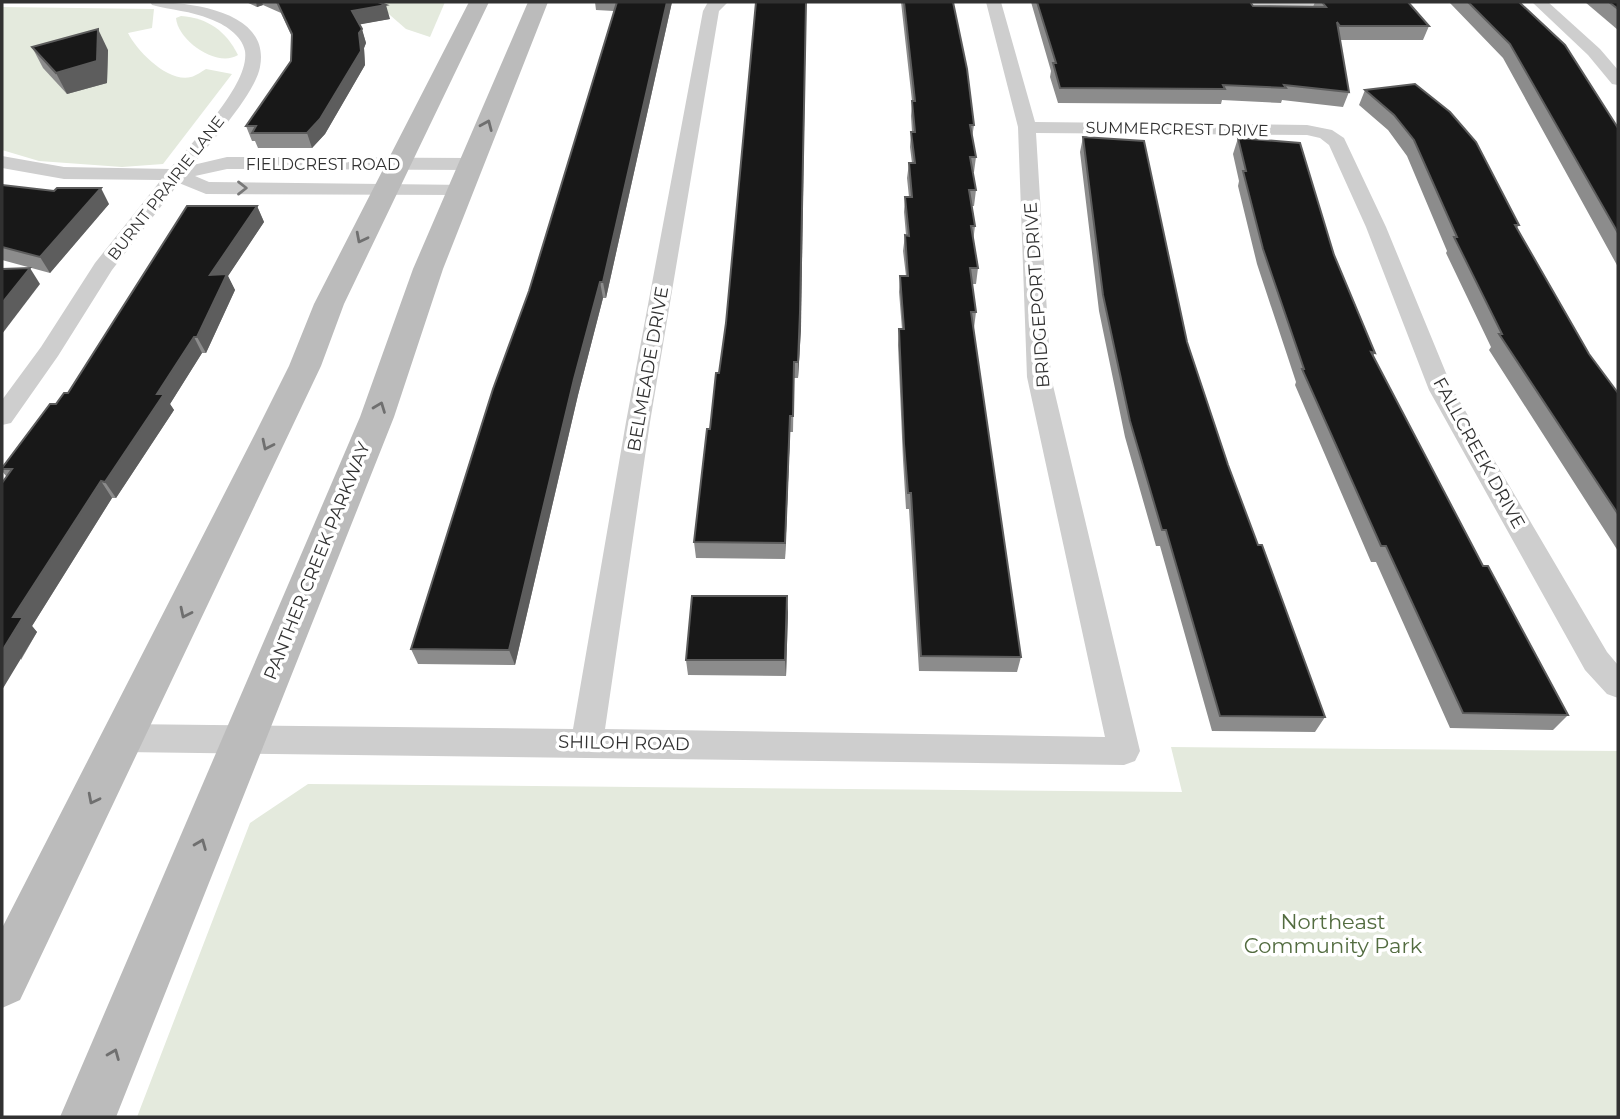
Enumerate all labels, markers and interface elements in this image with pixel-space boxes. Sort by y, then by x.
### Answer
street label: BURNT PRAIRIE LANE [104,112,228,264]
street label: SUMMERCREST DRIVE [1085,118,1269,140]
one-way arrow [479,120,493,133]
street label: FIELDCREST ROAD [246,155,400,174]
one-way arrow [237,180,247,196]
street label: BRIDGEPORT DRIVE [1020,201,1054,389]
one-way arrow [355,231,369,243]
street label: BELMEADE DRIVE [623,285,673,453]
street label: FALLCREEK DRIVE [1428,374,1530,532]
one-way arrow [372,401,386,413]
street label: PANTHER CREEK PARKWAY [259,438,375,683]
one-way arrow [261,438,275,450]
one-way arrow [179,606,193,618]
street label: SHILOH ROAD [558,731,690,755]
one-way arrow [87,792,101,804]
one-way arrow [192,838,206,850]
park label: Northeast Community Park [1244,909,1423,958]
one-way arrow [106,1049,120,1061]

